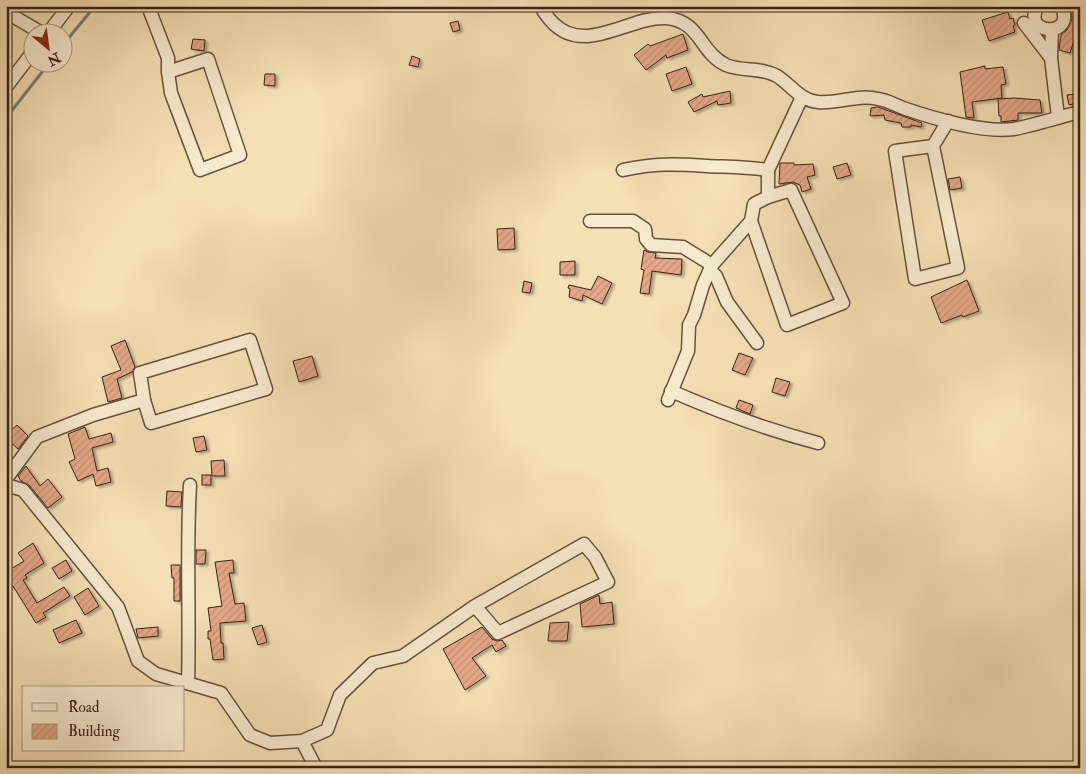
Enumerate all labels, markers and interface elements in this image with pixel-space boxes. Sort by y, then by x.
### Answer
north arrow [22,22,72,72]
text: N [44,48,65,70]
legend [22,686,185,752]
text: Road [68,698,100,717]
text: Building [68,722,120,741]

